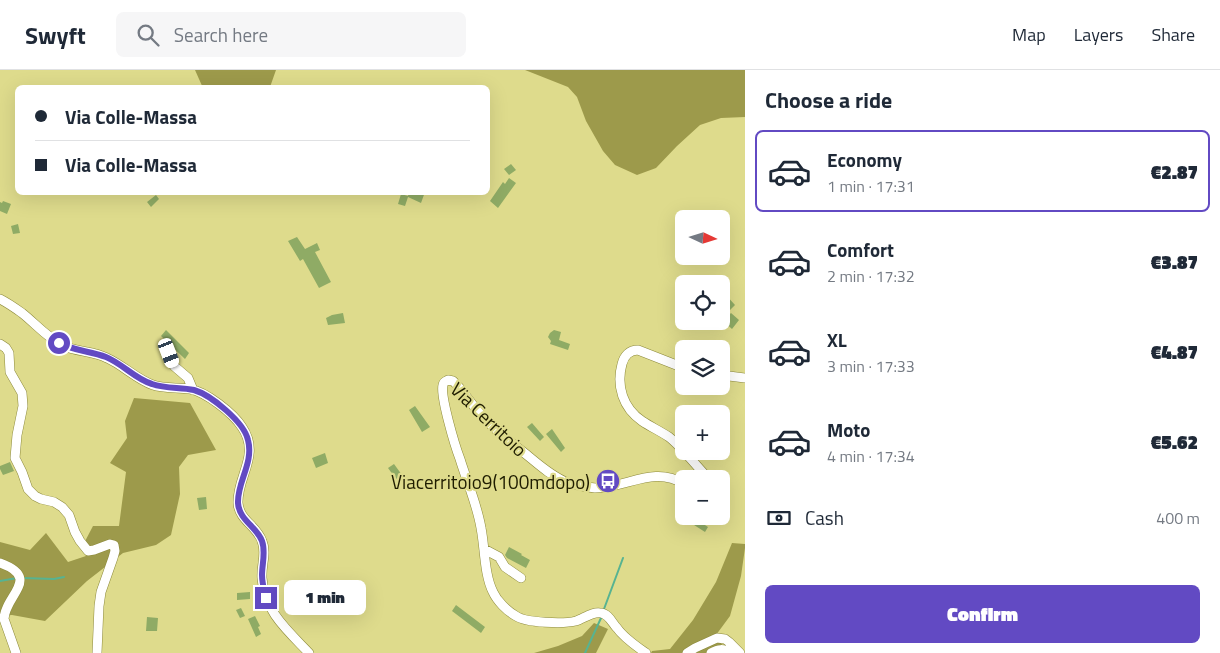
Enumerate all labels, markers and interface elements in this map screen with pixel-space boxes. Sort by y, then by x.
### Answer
search box [116,12,466,57]
text: Swyft [25,17,86,53]
text: Search here [174,20,268,49]
icon: search [134,21,162,49]
text: Map [1012,21,1046,48]
text: Layers [1074,21,1123,48]
text: Share [1151,21,1195,48]
text: Choose a ride [765,83,892,117]
text: Via Colle-Massa [65,102,197,131]
text: Economy [827,145,902,174]
icon: car [767,149,812,194]
text: Via Colle-Massa [65,150,197,179]
text: €2.87 [1151,157,1198,186]
text: 1 min · 17:31 [827,174,915,198]
north arrow [675,210,730,265]
map controls [675,210,730,525]
text: Comfort [827,235,894,264]
icon: car [767,239,812,284]
text: €3.87 [1151,247,1198,276]
text: 2 min · 17:32 [827,264,915,288]
button: locate [675,275,730,330]
text: XL [827,325,847,354]
icon: car [767,329,812,374]
route start [48,332,70,354]
car [156,336,181,370]
text: €4.87 [1151,337,1198,366]
button: layers [675,340,730,395]
text: 3 min · 17:33 [827,354,915,378]
street label: Via Cerritoio [444,375,534,463]
button: + [675,405,730,460]
text: Moto [827,415,870,444]
icon: car [767,419,812,464]
text: €5.62 [1151,427,1198,456]
text: 4 min · 17:34 [827,444,915,468]
place label: Viacerritoio9(100mdopo) [391,467,590,496]
bus stop icon: Viacerritoio9(100mdopo) [595,468,621,494]
button: − [675,470,730,525]
text: Cash [805,503,844,532]
icon: cash [765,504,793,532]
text: 400 m [1156,506,1200,530]
callout: 1 min [284,580,366,616]
text: 1 min [305,585,345,609]
button: Confirm [765,585,1200,643]
route end [255,587,277,609]

